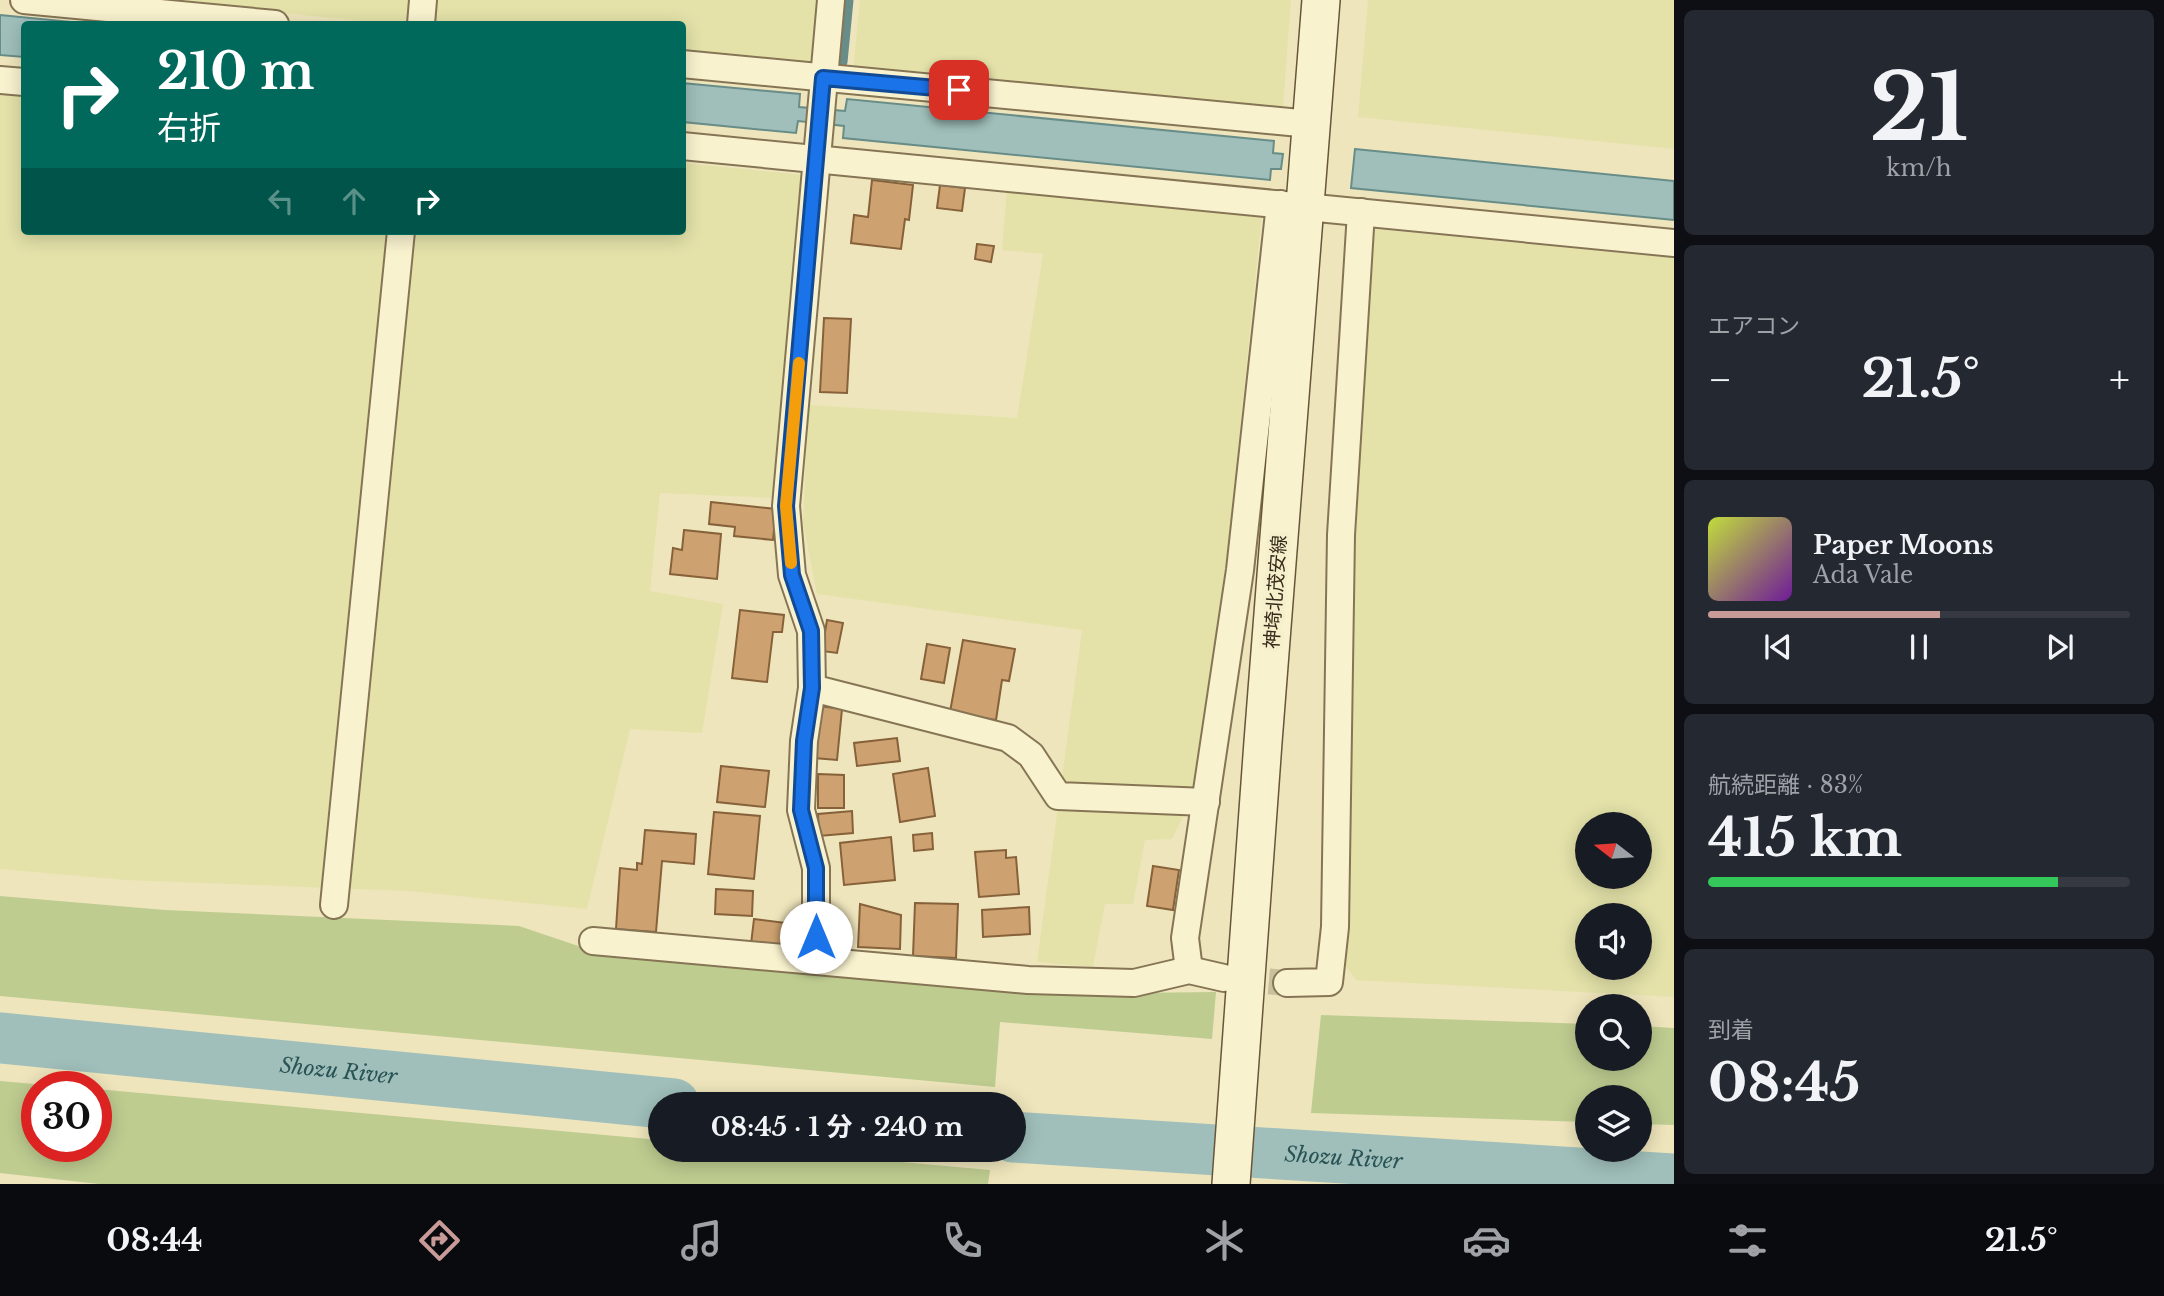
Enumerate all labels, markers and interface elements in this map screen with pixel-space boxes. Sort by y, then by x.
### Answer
text: 210 m [157,41,315,102]
icon: right [42,49,133,140]
text: 21 [1870,52,1968,165]
pin [929,60,989,120]
icon: arrive [940,71,978,109]
text: 右折 [157,108,221,148]
text: km/h [1886,154,1952,182]
icon: left [262,182,300,220]
icon: ahead [335,182,373,220]
icon: right [408,182,446,220]
text: エアコン [1708,312,1800,340]
text: 21.5° [1861,347,1980,411]
text: − [1708,356,1732,403]
text: + [2109,356,2130,403]
text: Paper Moons [1813,529,1994,561]
street label: 神埼北茂安線 [1260,534,1291,650]
text: Ada Vale [1813,561,1913,589]
icon: previous [1759,628,1797,666]
icon: pause [1900,628,1938,666]
icon: next [2041,628,2079,666]
text: 航続距離 · 83% [1708,771,1863,799]
text: 415 km [1708,806,1902,870]
north arrow [1575,812,1652,889]
map controls [1575,812,1652,1162]
position arrow [779,900,853,974]
button: sound [1575,903,1652,980]
button: search [1575,994,1652,1071]
text: 到着 [1708,1016,1754,1044]
text: 08:45 [1708,1051,1861,1115]
water label: Shozu River [278,1052,400,1090]
speed limit sign: 30 [21,1071,112,1162]
button: layers [1575,1085,1652,1162]
text: 08:45 · 1 分 · 240 m [711,1111,963,1143]
water label: Shozu River [1284,1141,1404,1175]
icon: directions [415,1216,464,1265]
icon: music [677,1216,726,1265]
icon: phone [938,1216,987,1265]
icon: climate [1200,1216,1249,1265]
icon: car [1462,1216,1511,1265]
icon: filters [1723,1216,1772,1265]
text: 08:44 [106,1220,202,1260]
text: 21.5° [1985,1220,2058,1260]

